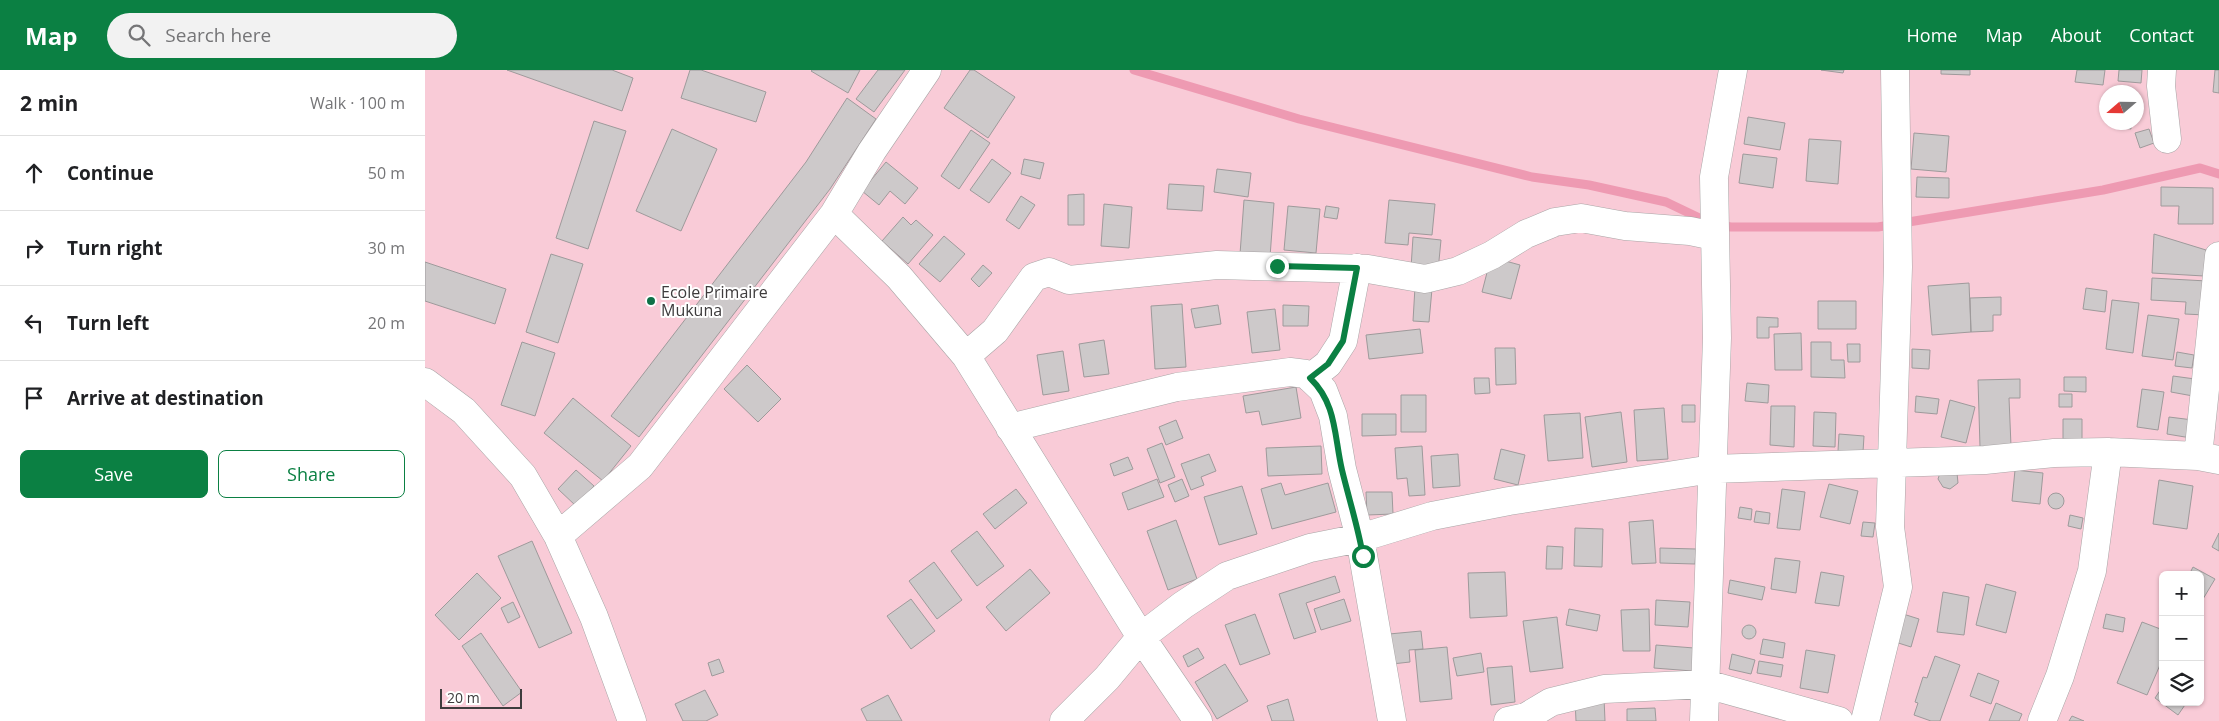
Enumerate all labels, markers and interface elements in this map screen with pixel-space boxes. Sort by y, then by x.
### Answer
search box [107,13,457,58]
text: Map [25,19,77,52]
icon: search [125,21,153,49]
text: Search here [165,22,271,48]
text: Home [1907,23,1957,47]
text: Map [1985,23,2023,47]
text: About [2051,23,2101,47]
text: Contact [2129,23,2194,47]
north arrow [2099,85,2144,130]
text: 2 min [20,89,78,117]
text: Walk · 100 m [310,92,405,114]
icon: ahead [20,159,48,187]
text: Continue [67,160,154,186]
text: 50 m [368,162,405,184]
icon: right [20,234,48,262]
text: Turn right [67,235,162,261]
text: 30 m [368,237,405,259]
route end [1266,255,1289,278]
place label: Ecole Primaire Mukuna [661,281,768,321]
marker: Ecole Primaire Mukuna [645,295,657,307]
icon: left [20,309,48,337]
text: Turn left [67,310,149,336]
text: 20 m [368,312,405,334]
icon: arrive [20,384,48,412]
text: Arrive at destination [67,385,264,411]
button: Save [20,450,208,498]
button: Share [218,450,405,498]
route start [1352,545,1375,568]
map controls [2159,571,2204,706]
button: + [2159,571,2204,616]
button: − [2159,616,2204,661]
button: layers [2159,661,2204,706]
scale bar [440,686,523,709]
text: 20 m [447,688,480,707]

